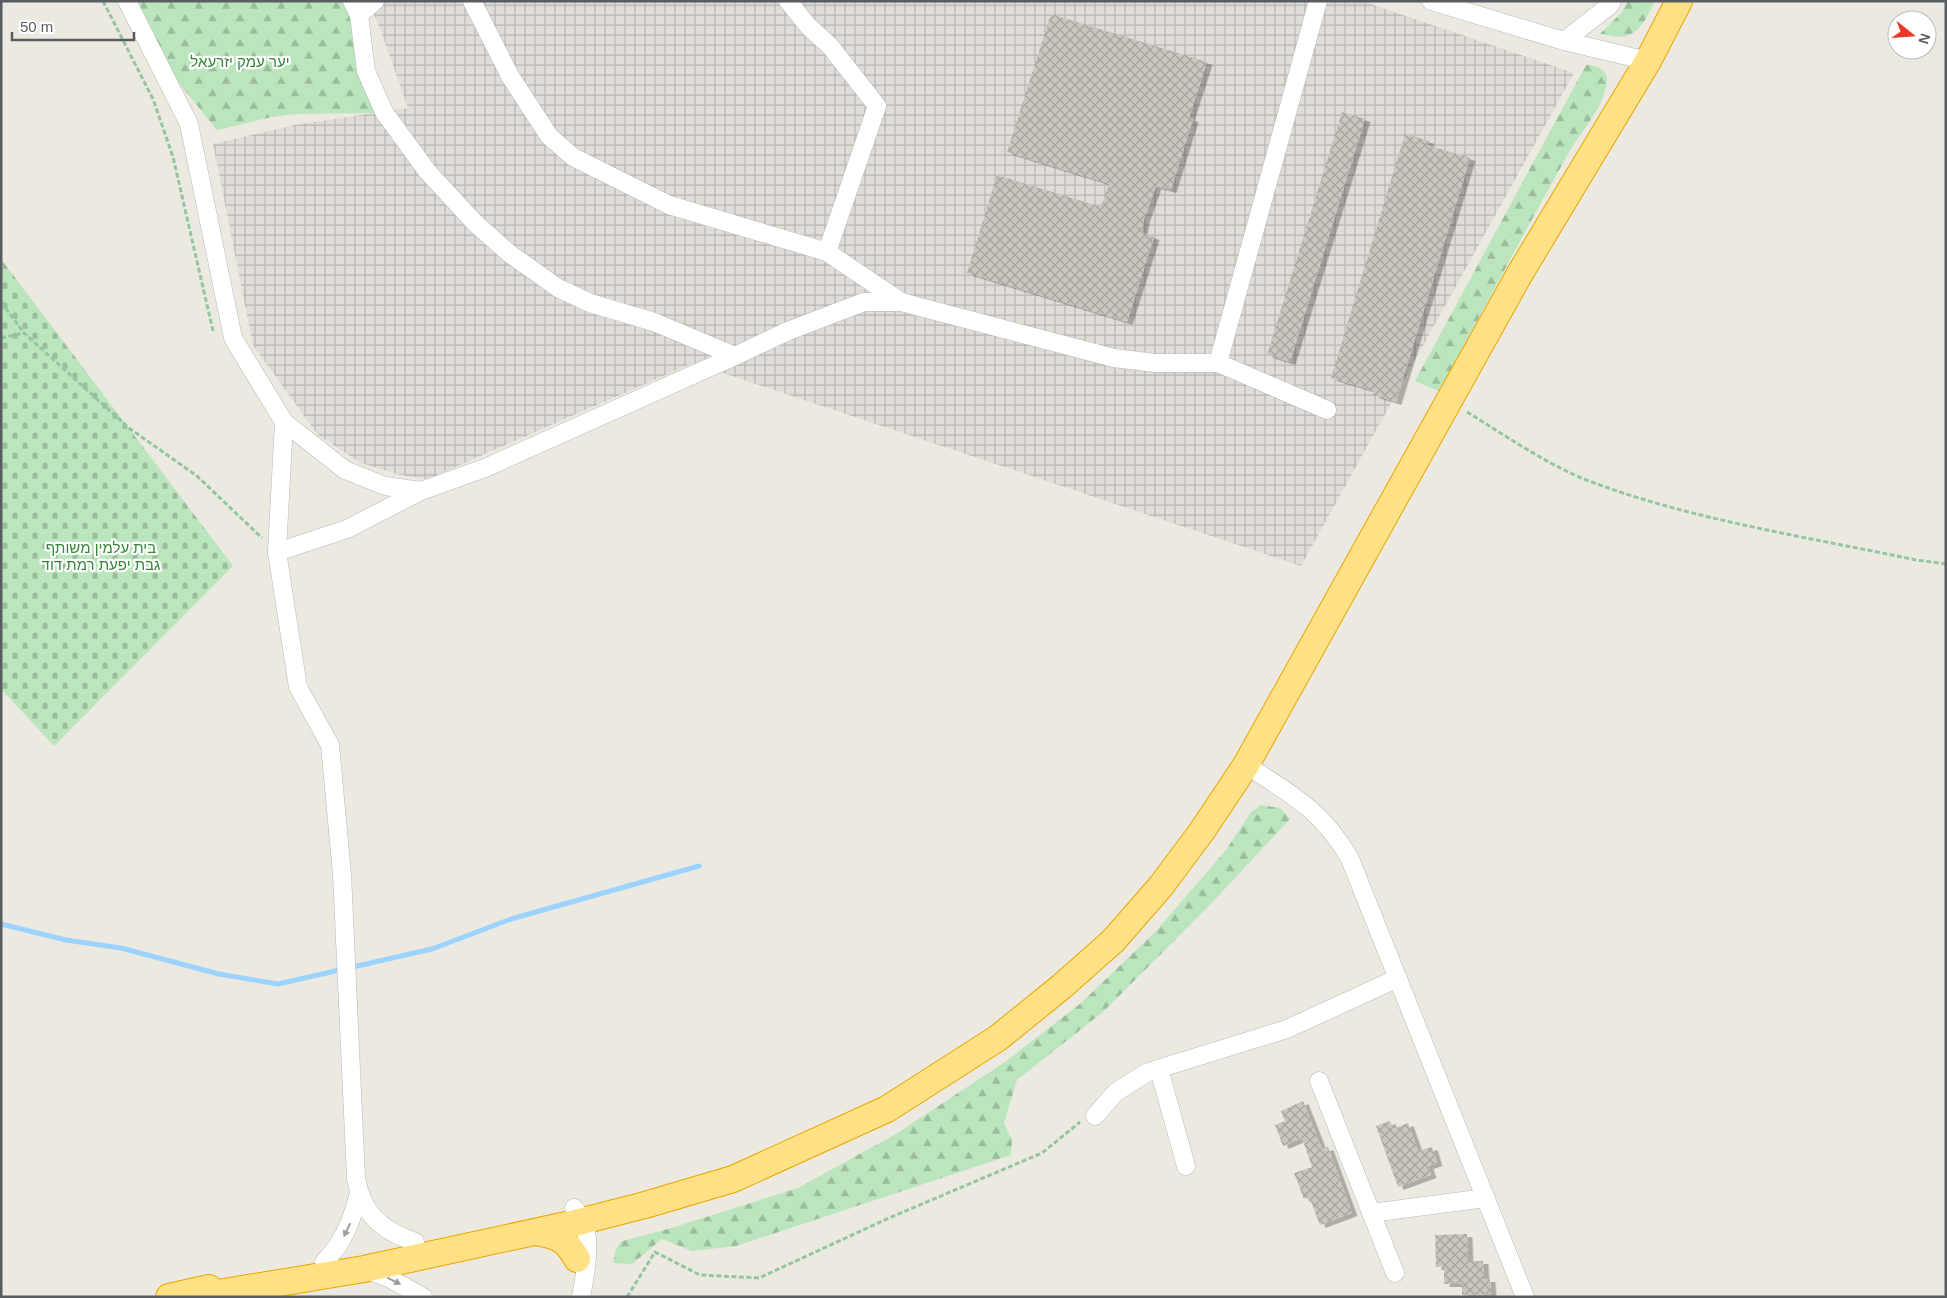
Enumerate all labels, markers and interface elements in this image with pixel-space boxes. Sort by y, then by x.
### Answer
scale bar [12,10,135,42]
north arrow [1887,10,1937,60]
text: 50 m [20,18,53,35]
text: N [1915,32,1934,46]
park label: יער עמק יזרעאל [190,53,290,70]
park label: בית עלמין משותף גבת יפעת רמת דוד [42,539,160,573]
one-way arrow [342,1223,350,1237]
one-way arrow [387,1277,402,1285]

